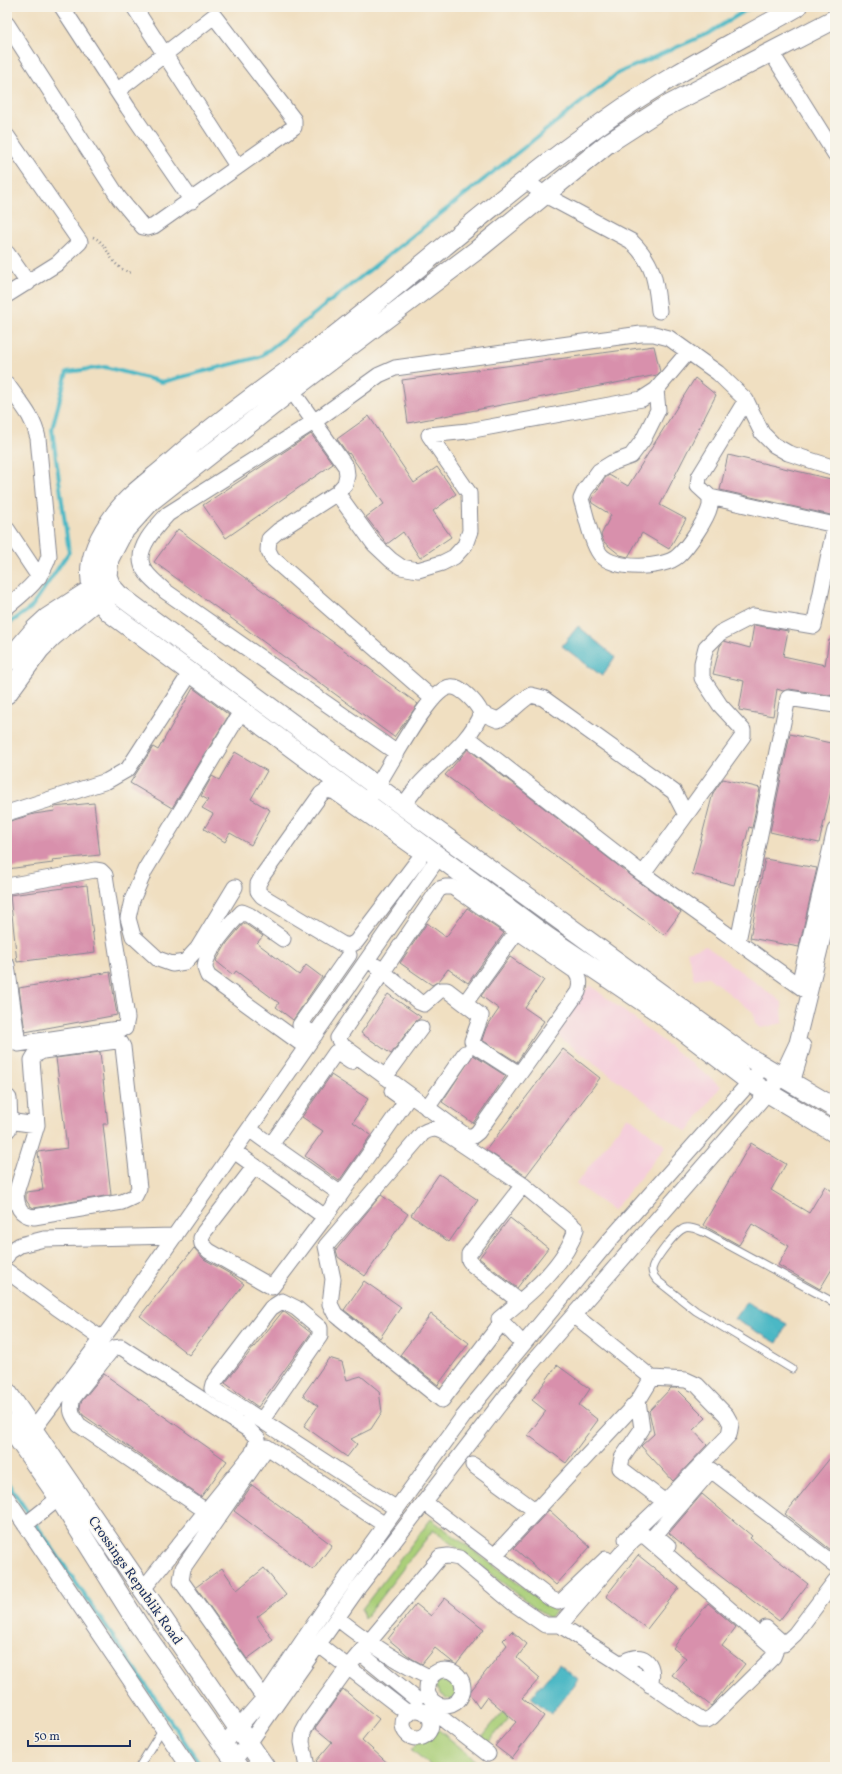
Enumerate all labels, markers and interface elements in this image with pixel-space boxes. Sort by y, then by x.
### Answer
street label: Crossings Republik Road [83,1513,186,1649]
scale bar [28,1722,130,1748]
text: 50 m [34,1729,60,1745]

